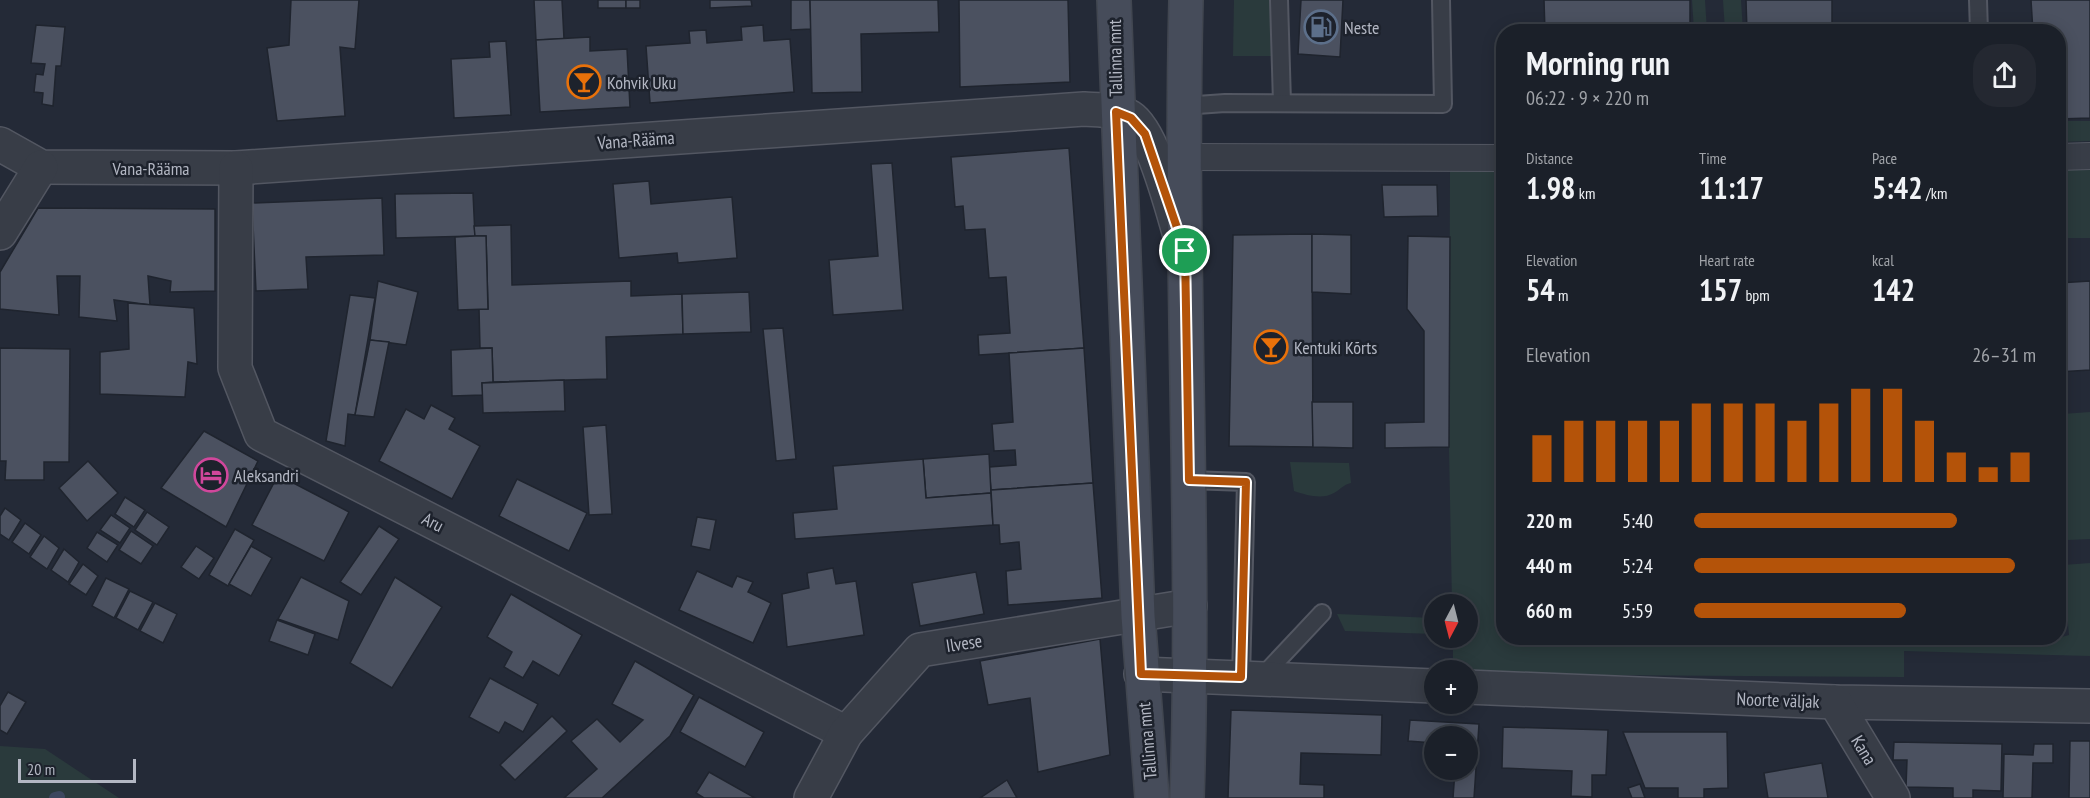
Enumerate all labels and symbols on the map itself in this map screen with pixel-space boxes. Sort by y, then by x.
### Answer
fuel station icon: Neste [1303,9,1339,45]
place label: Neste [1344,16,1379,39]
street label: Tallinna mnt [1103,19,1127,97]
bar icon: Kohvik Uku [566,64,602,100]
place label: Kohvik Uku [607,71,676,94]
street label: Vana-Rääma [596,126,675,154]
street label: Vana-Rääma [111,157,190,180]
pin [1159,225,1210,276]
bar icon: Kentuki Kõrts [1253,329,1289,365]
place label: Kentuki Kõrts [1294,336,1377,359]
hotel icon: Aleksandri [193,457,229,493]
place label: Aleksandri [234,464,299,487]
street label: Aru [418,507,448,537]
north arrow [1424,594,1478,648]
street label: Ilvese [944,629,984,657]
street label: Noorte väljak [1736,687,1820,713]
street label: Tallinna mnt [1132,701,1162,781]
street label: Kana [1846,731,1882,769]
scale bar [18,756,136,784]

